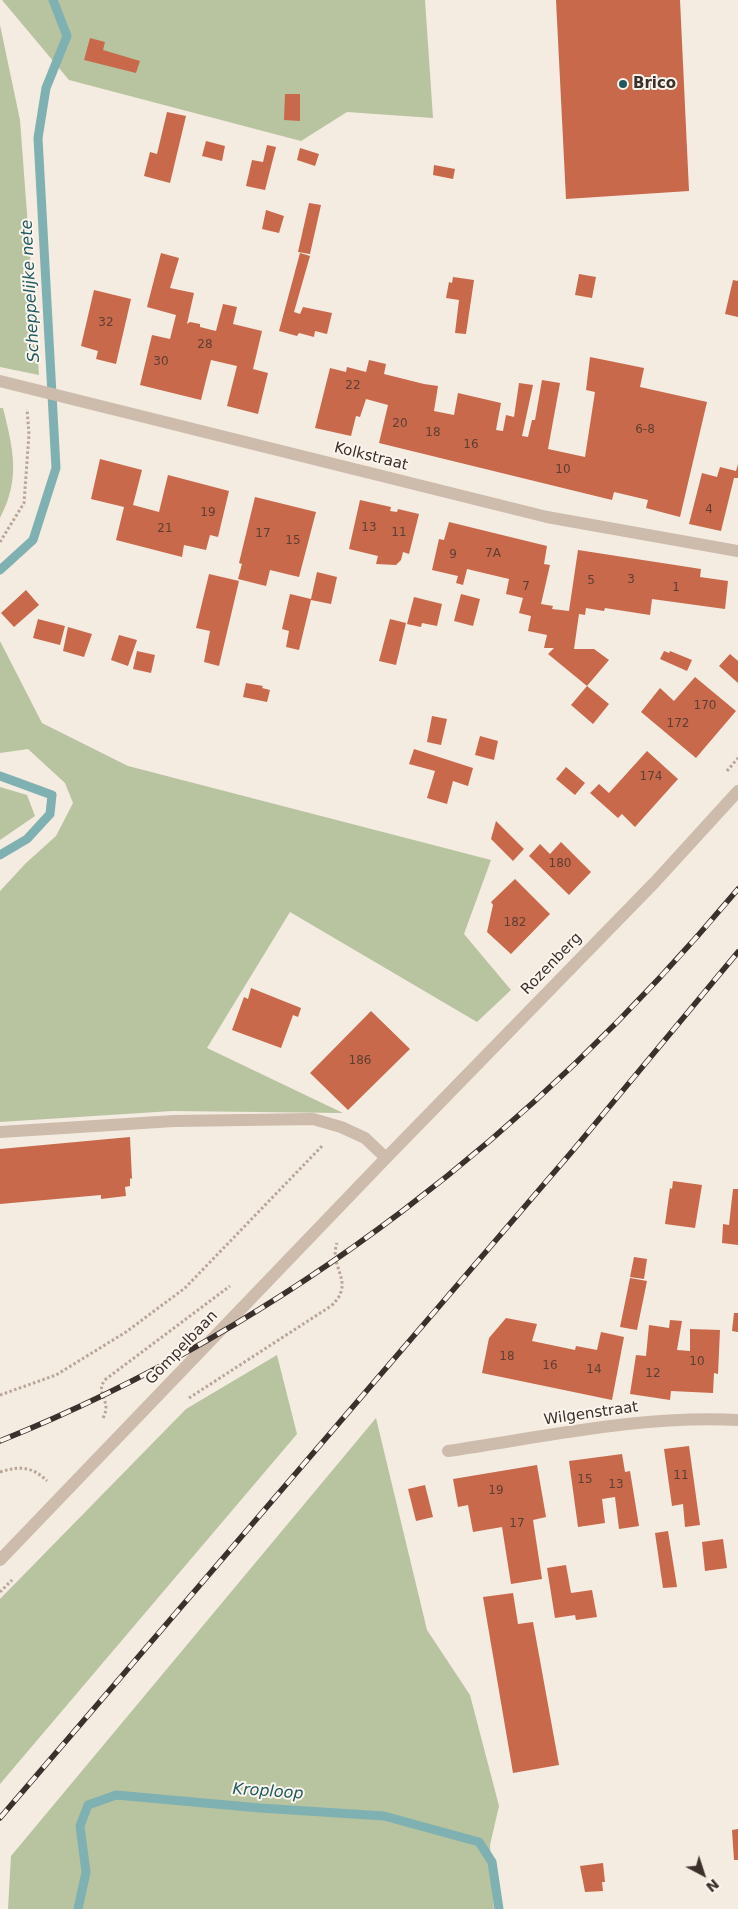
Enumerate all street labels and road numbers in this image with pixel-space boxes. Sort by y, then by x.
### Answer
street label: Kolkstraat [332,439,410,475]
street label: Rozenberg [518,929,586,999]
street label: Gompelbaan [142,1307,222,1389]
street label: Wilgenstraat [543,1398,639,1430]

